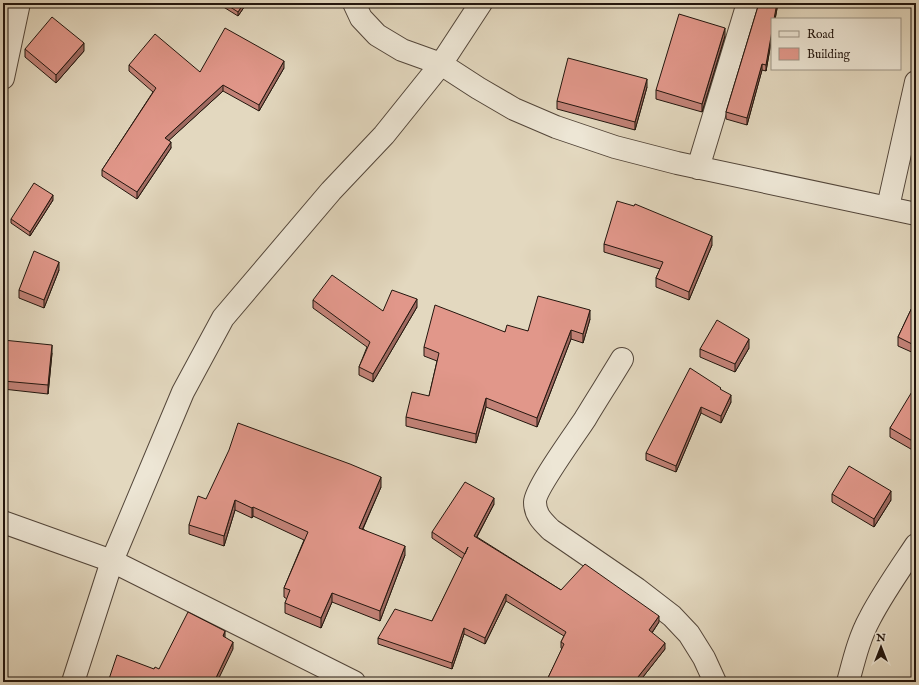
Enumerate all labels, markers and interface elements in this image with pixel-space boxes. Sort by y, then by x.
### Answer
legend [771,18,901,70]
text: Road [807,27,835,42]
text: Building [807,47,851,62]
north arrow [861,627,901,667]
text: N [875,631,886,645]

